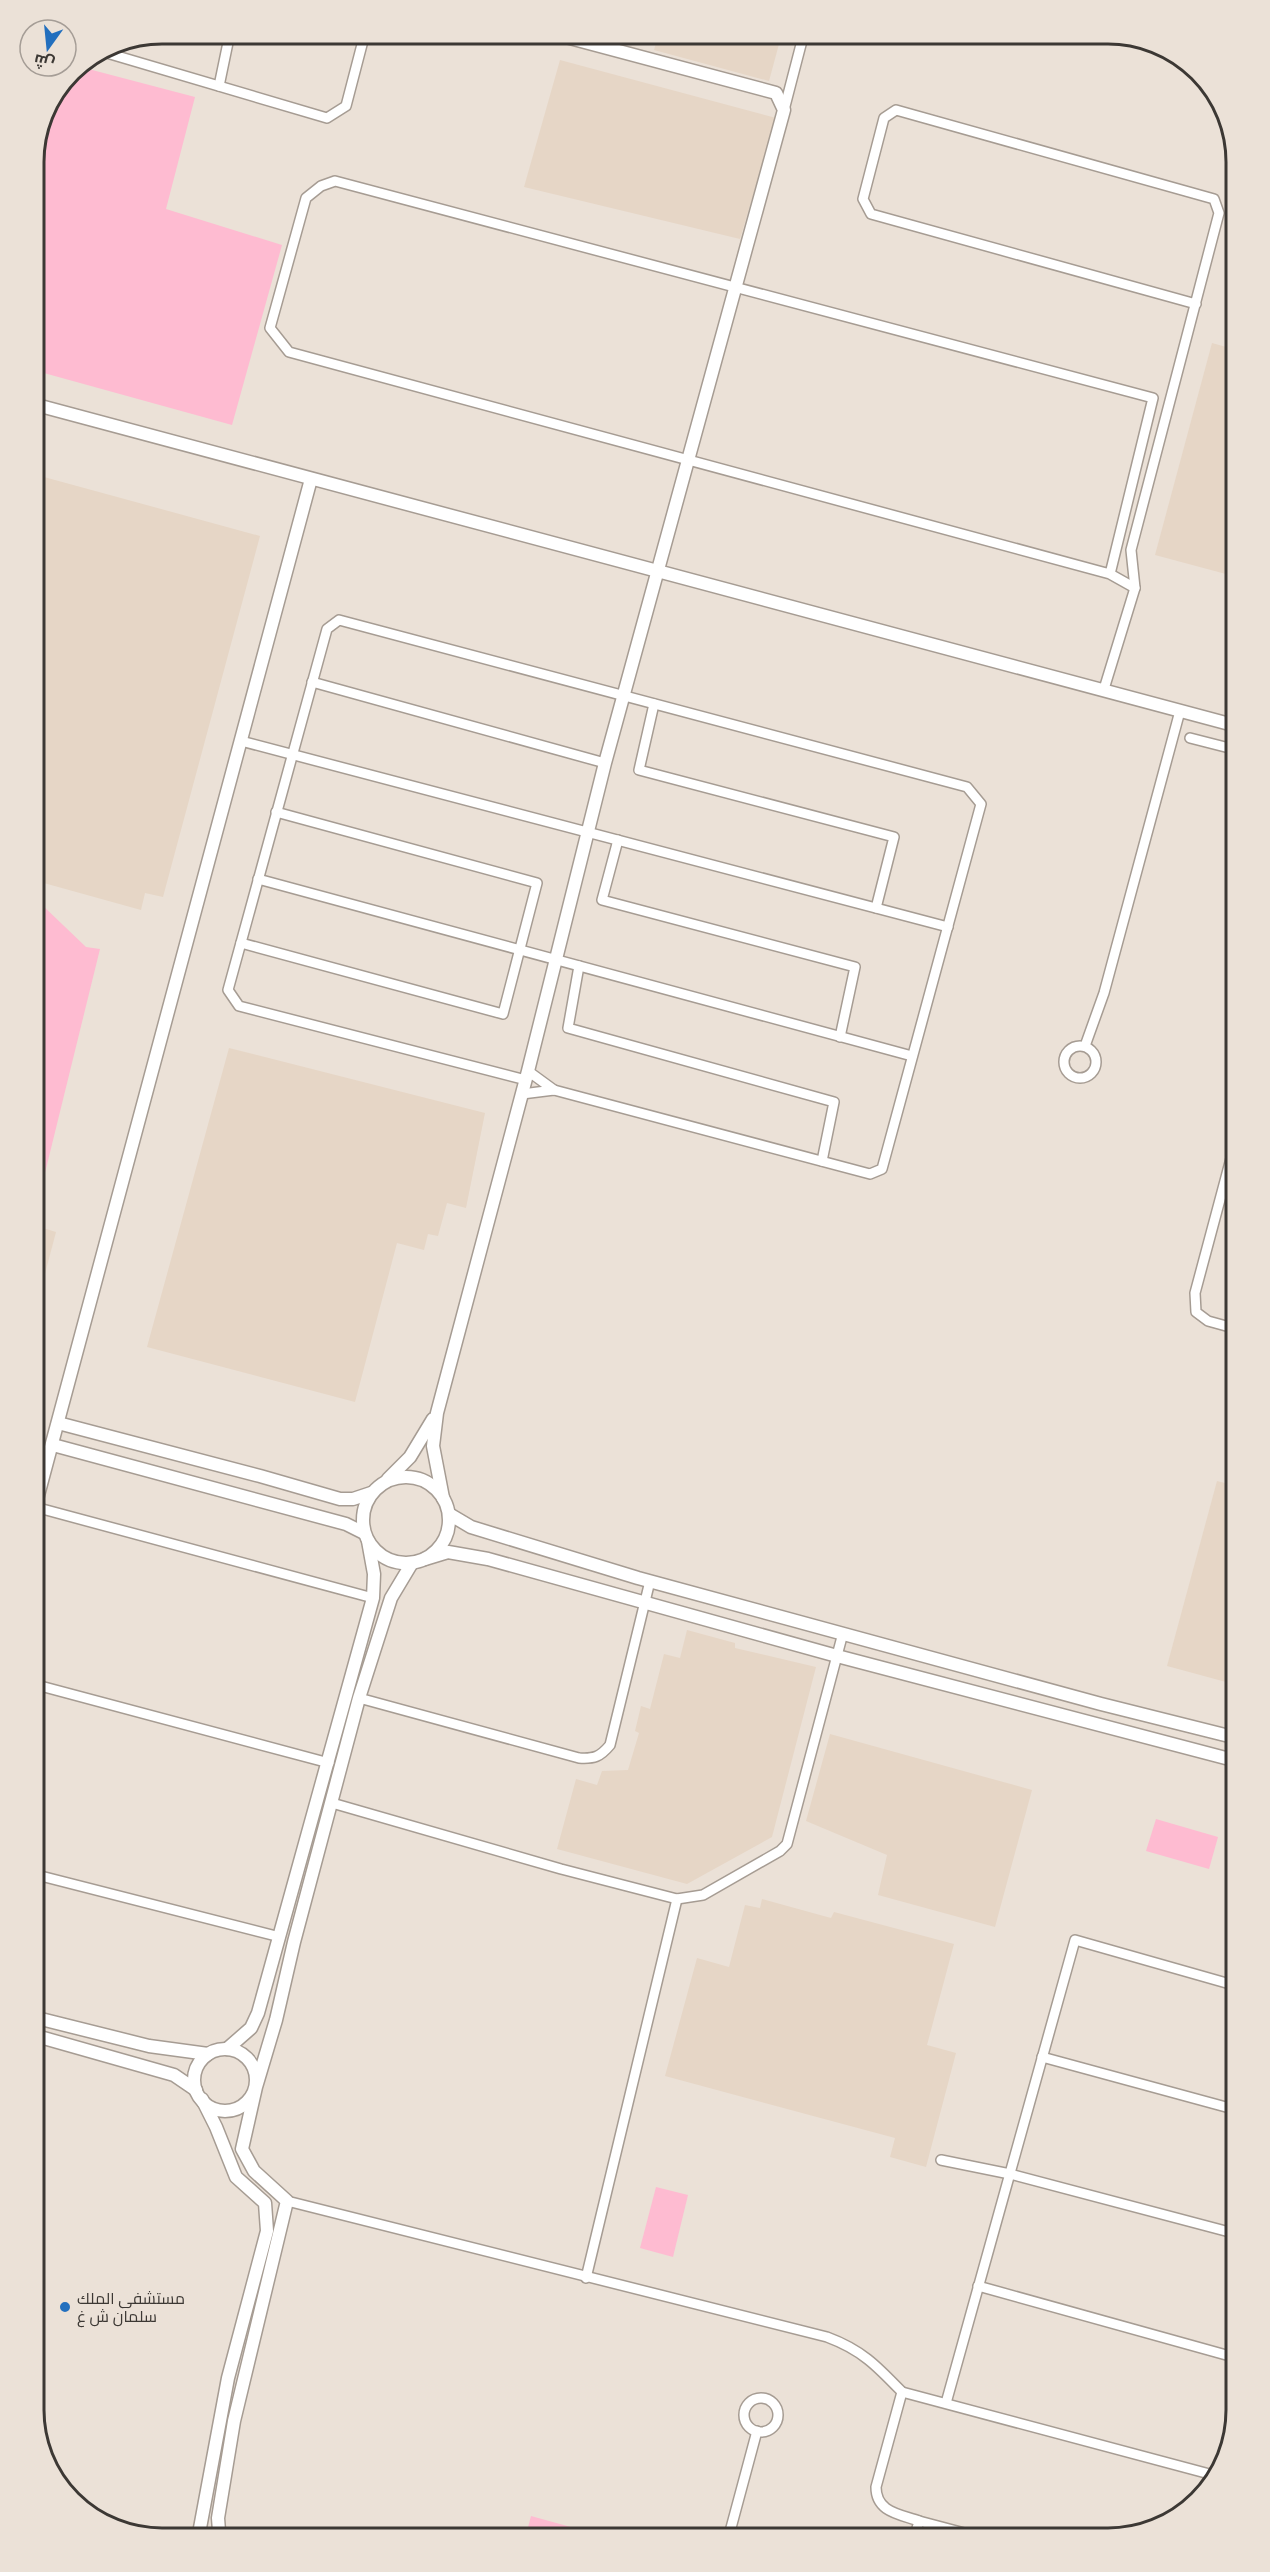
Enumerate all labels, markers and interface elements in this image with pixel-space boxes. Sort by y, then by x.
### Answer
north arrow [18,18,78,78]
text: ش [32,50,57,74]
place label: مستشفى الملك سلمان ش غ [77,2289,185,2328]
marker: مستشفى الملك سلمان ش غ [58,2300,72,2314]

